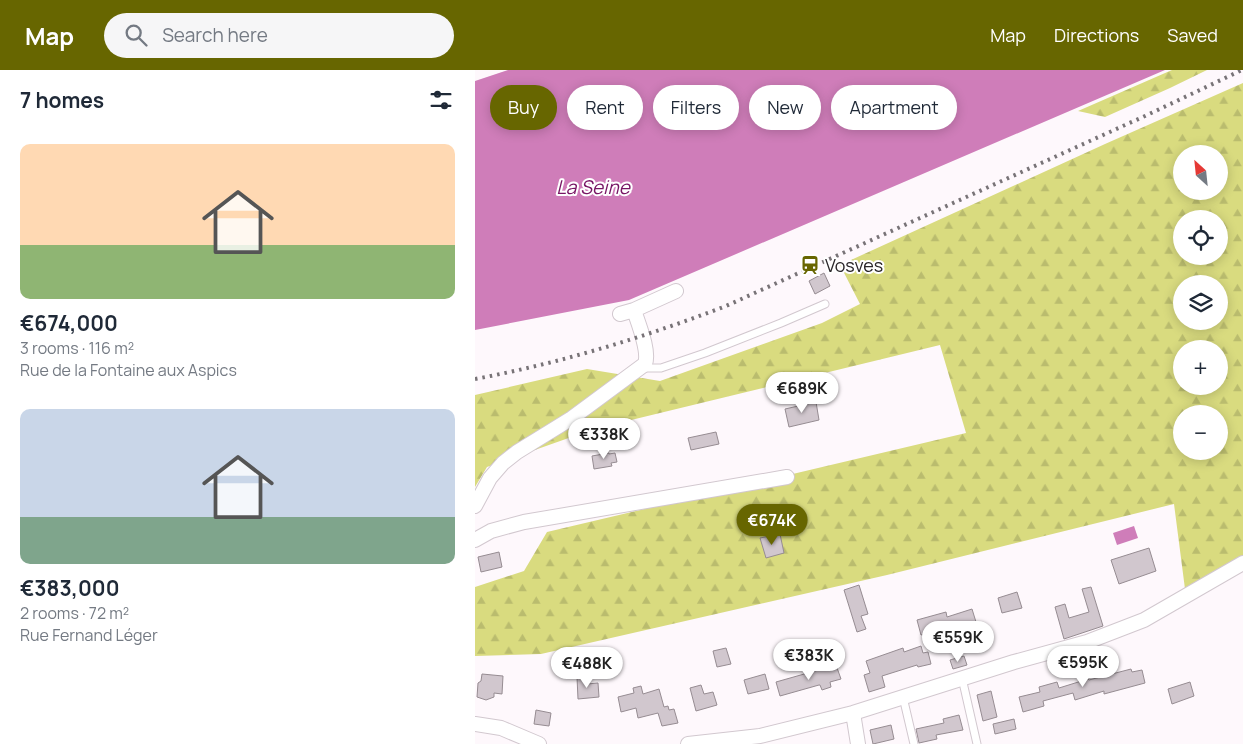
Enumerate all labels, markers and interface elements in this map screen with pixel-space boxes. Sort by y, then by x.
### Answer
search box [104,13,454,58]
text: Map [25,19,74,52]
icon: search [122,21,150,49]
text: Search here [162,22,268,48]
text: Map [990,23,1026,47]
text: Directions [1054,23,1139,47]
text: Saved [1167,23,1218,47]
chip: Buy [490,85,557,130]
chip: Rent [567,85,643,130]
chip: Filters [653,85,739,130]
chip: New [749,85,821,130]
chip: Apartment [831,85,957,130]
text: 7 homes [20,86,104,114]
icon: filters [427,86,455,114]
north arrow [1173,145,1227,200]
map controls [1173,145,1228,460]
water label: La Seine [556,174,632,200]
icon: home [193,177,283,267]
button: locate [1173,210,1228,265]
place label: Vosves [825,253,883,277]
station icon: Vosves [799,254,821,276]
button: layers [1173,275,1228,330]
text: €674,000 [20,309,118,337]
text: 3 rooms · 116 m² [20,337,134,359]
button: + [1173,340,1228,395]
text: Rue de la Fontaine aux Aspics [20,359,237,381]
pin: €689K [767,372,837,414]
text: €689K [777,377,827,399]
button: − [1173,405,1228,460]
pin: €338K [569,418,639,460]
text: €338K [579,423,629,445]
icon: home [193,442,283,532]
pin: €674K [737,504,807,546]
text: €674K [748,509,796,531]
text: €383,000 [20,574,119,602]
text: 2 rooms · 72 m² [20,602,129,624]
pin: €559K [923,620,993,663]
text: Rue Fernand Léger [20,624,158,646]
text: €559K [933,626,983,648]
pin: €383K [774,638,844,681]
text: €383K [784,644,834,666]
pin: €488K [552,646,622,689]
pin: €595K [1048,646,1118,688]
text: €595K [1058,651,1108,673]
text: €488K [562,652,612,674]

